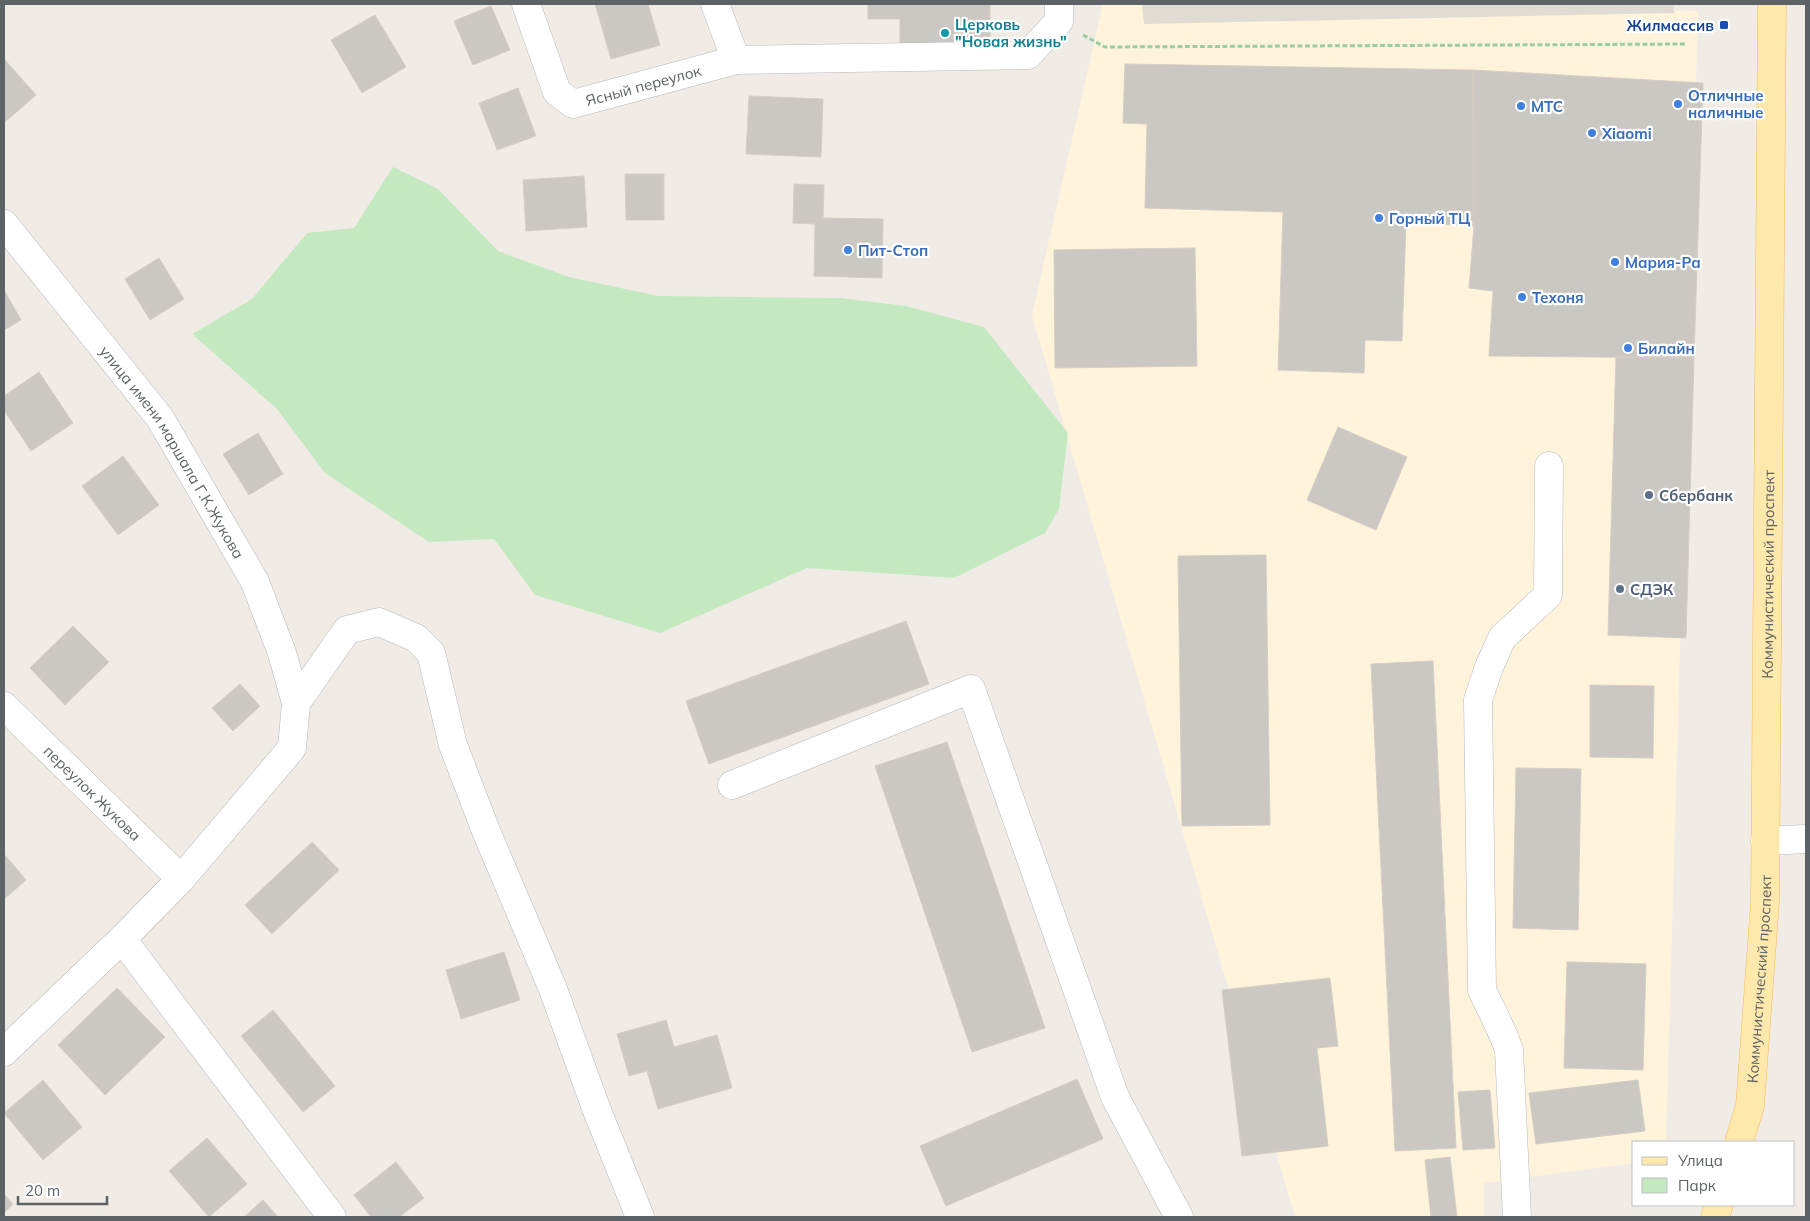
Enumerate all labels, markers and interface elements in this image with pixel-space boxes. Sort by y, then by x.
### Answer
place label: Церковь "Новая жизнь" [955,15,1067,51]
place label: Жилмассив [1627,16,1714,35]
marker: Жилмассив [1718,19,1730,31]
marker: Церковь "Новая жизнь" [939,27,951,39]
street label: Ясный переулок [583,60,704,110]
place label: Отличные наличные [1688,86,1764,122]
place label: МТС [1531,97,1563,116]
marker: Отличные наличные [1672,98,1684,110]
marker: МТС [1515,100,1527,112]
place label: Xiaomi [1601,124,1652,143]
marker: Xiaomi [1586,127,1598,139]
place label: Горный ТЦ [1389,209,1470,228]
marker: Горный ТЦ [1373,212,1385,224]
place label: Пит-Стоп [858,241,928,260]
marker: Пит-Стоп [842,244,854,256]
place label: Мария-Ра [1625,253,1701,272]
marker: Мария-Ра [1609,256,1621,268]
place label: Техоня [1532,288,1584,307]
marker: Техоня [1516,291,1528,303]
place label: Билайн [1638,339,1695,358]
street label: улица имени маршала Г.К.Жукова [96,342,249,562]
marker: Билайн [1622,342,1634,354]
street label: Коммунистический проспект [1757,470,1778,679]
place label: Сбербанк [1659,486,1733,505]
marker: Сбербанк [1643,489,1655,501]
place label: СДЭК [1630,580,1674,599]
marker: СДЭК [1614,583,1626,595]
street label: переулок Жукова [40,741,145,845]
street label: Коммунистический проспект [1742,875,1775,1084]
legend [1632,1141,1795,1206]
text: Улица [1677,1151,1723,1170]
scale bar [18,1174,106,1206]
text: Парк [1678,1176,1717,1195]
text: 20 m [25,1181,60,1200]

